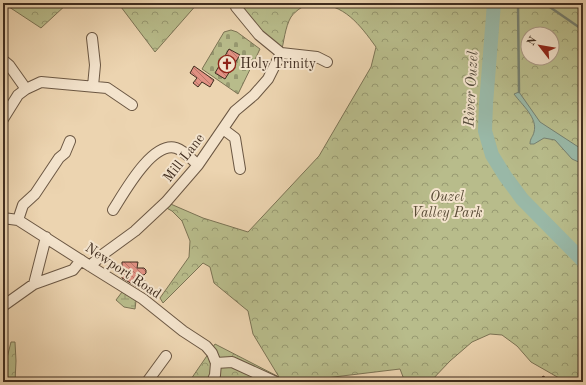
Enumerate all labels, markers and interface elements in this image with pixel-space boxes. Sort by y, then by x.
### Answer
north arrow [520,26,560,66]
text: N [526,35,540,48]
water label: River Ouzel [462,50,482,128]
church icon: Holy Trinity [217,54,237,74]
place label: Holy Trinity [240,57,317,71]
street label: Mill Lane [161,131,207,185]
park label: Ouzel Valley Park [412,190,483,221]
street label: Newport Road [83,241,163,301]

